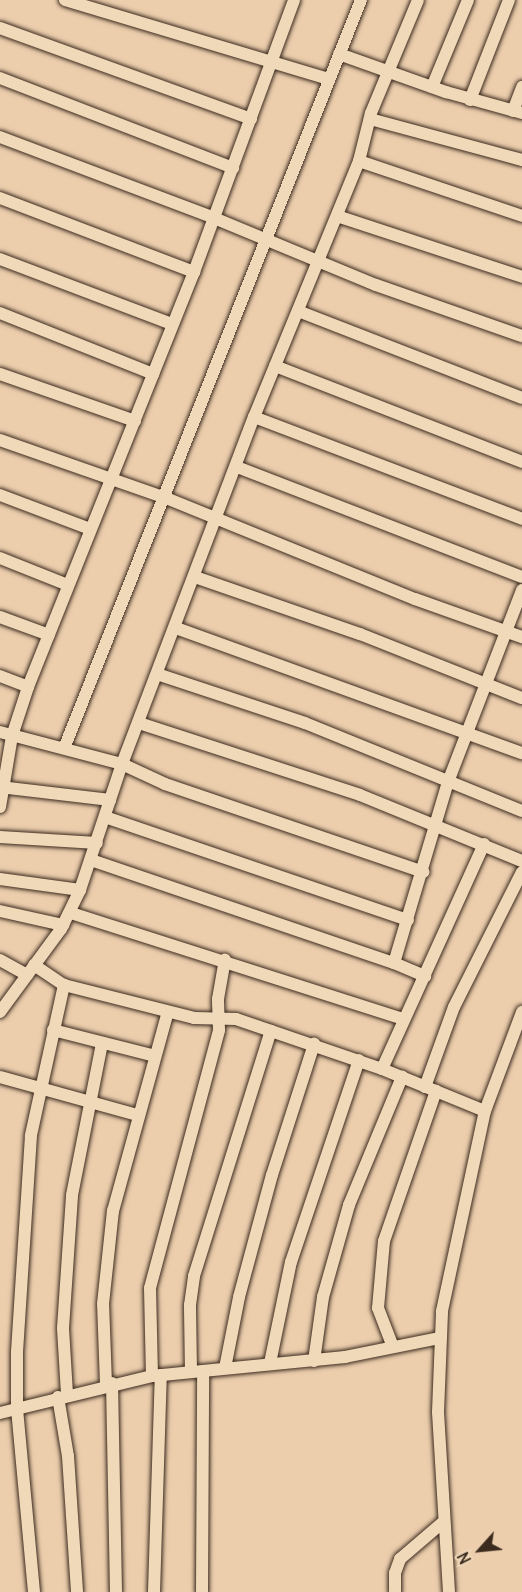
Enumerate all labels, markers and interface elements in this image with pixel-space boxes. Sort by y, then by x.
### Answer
north arrow [450,1520,510,1580]
text: N [453,1549,475,1568]

